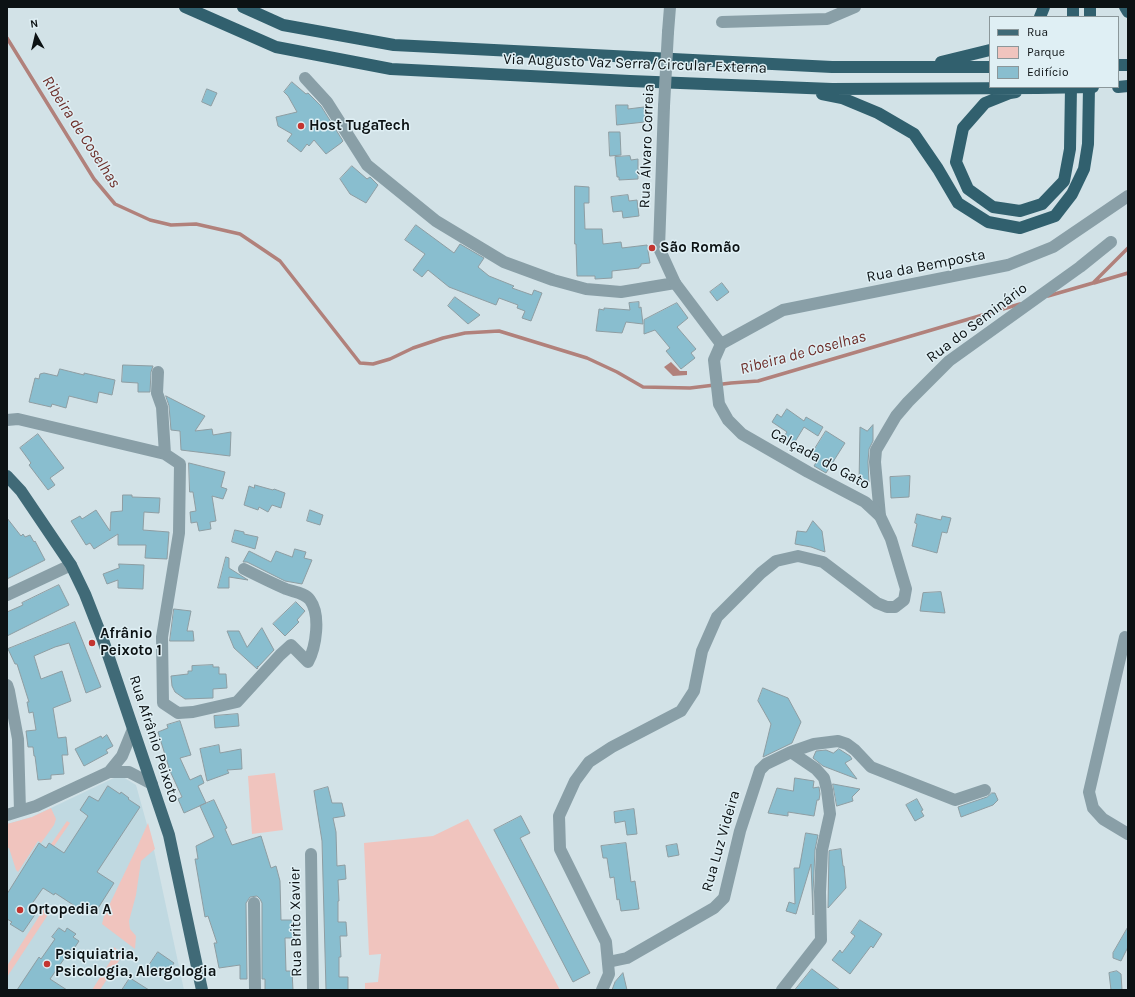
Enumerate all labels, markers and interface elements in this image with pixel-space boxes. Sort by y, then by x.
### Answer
north arrow [16,16,56,56]
legend [989,16,1119,88]
text: N [29,17,39,31]
text: Rua [1027,25,1048,39]
text: Parque [1027,45,1065,59]
street label: Via Augusto Vaz Serra/Circular Externa [503,50,767,78]
text: Edifício [1027,65,1068,79]
water label: Ribeira de Coselhas [38,72,124,192]
street label: Rua Álvaro Correia [636,83,658,209]
place label: Host TugaTech [309,117,410,135]
marker: Host TugaTech [296,121,306,131]
place label: São Romão [660,239,740,257]
marker: São Romão [647,243,657,253]
street label: Rua da Bemposta [865,246,987,286]
street label: Rua do Seminário [923,279,1031,367]
water label: Ribeira de Coselhas [738,327,868,379]
street label: Calçada do Gato [767,424,873,494]
place label: Afrânio Peixoto 1 [100,625,162,660]
marker: Afrânio Peixoto 1 [87,638,97,648]
street label: Rua Afrânio Peixoto [125,673,183,805]
street label: Rua Luz Videira [698,788,744,894]
street label: Rua Brito Xavier [286,867,306,977]
place label: Ortopedia A [28,901,112,919]
marker: Ortopedia A [15,905,25,915]
place label: Psiquiatria, Psicologia, Alergologia [55,946,216,981]
marker: Psiquiatria, Psicologia, Alergologia [42,959,52,969]

